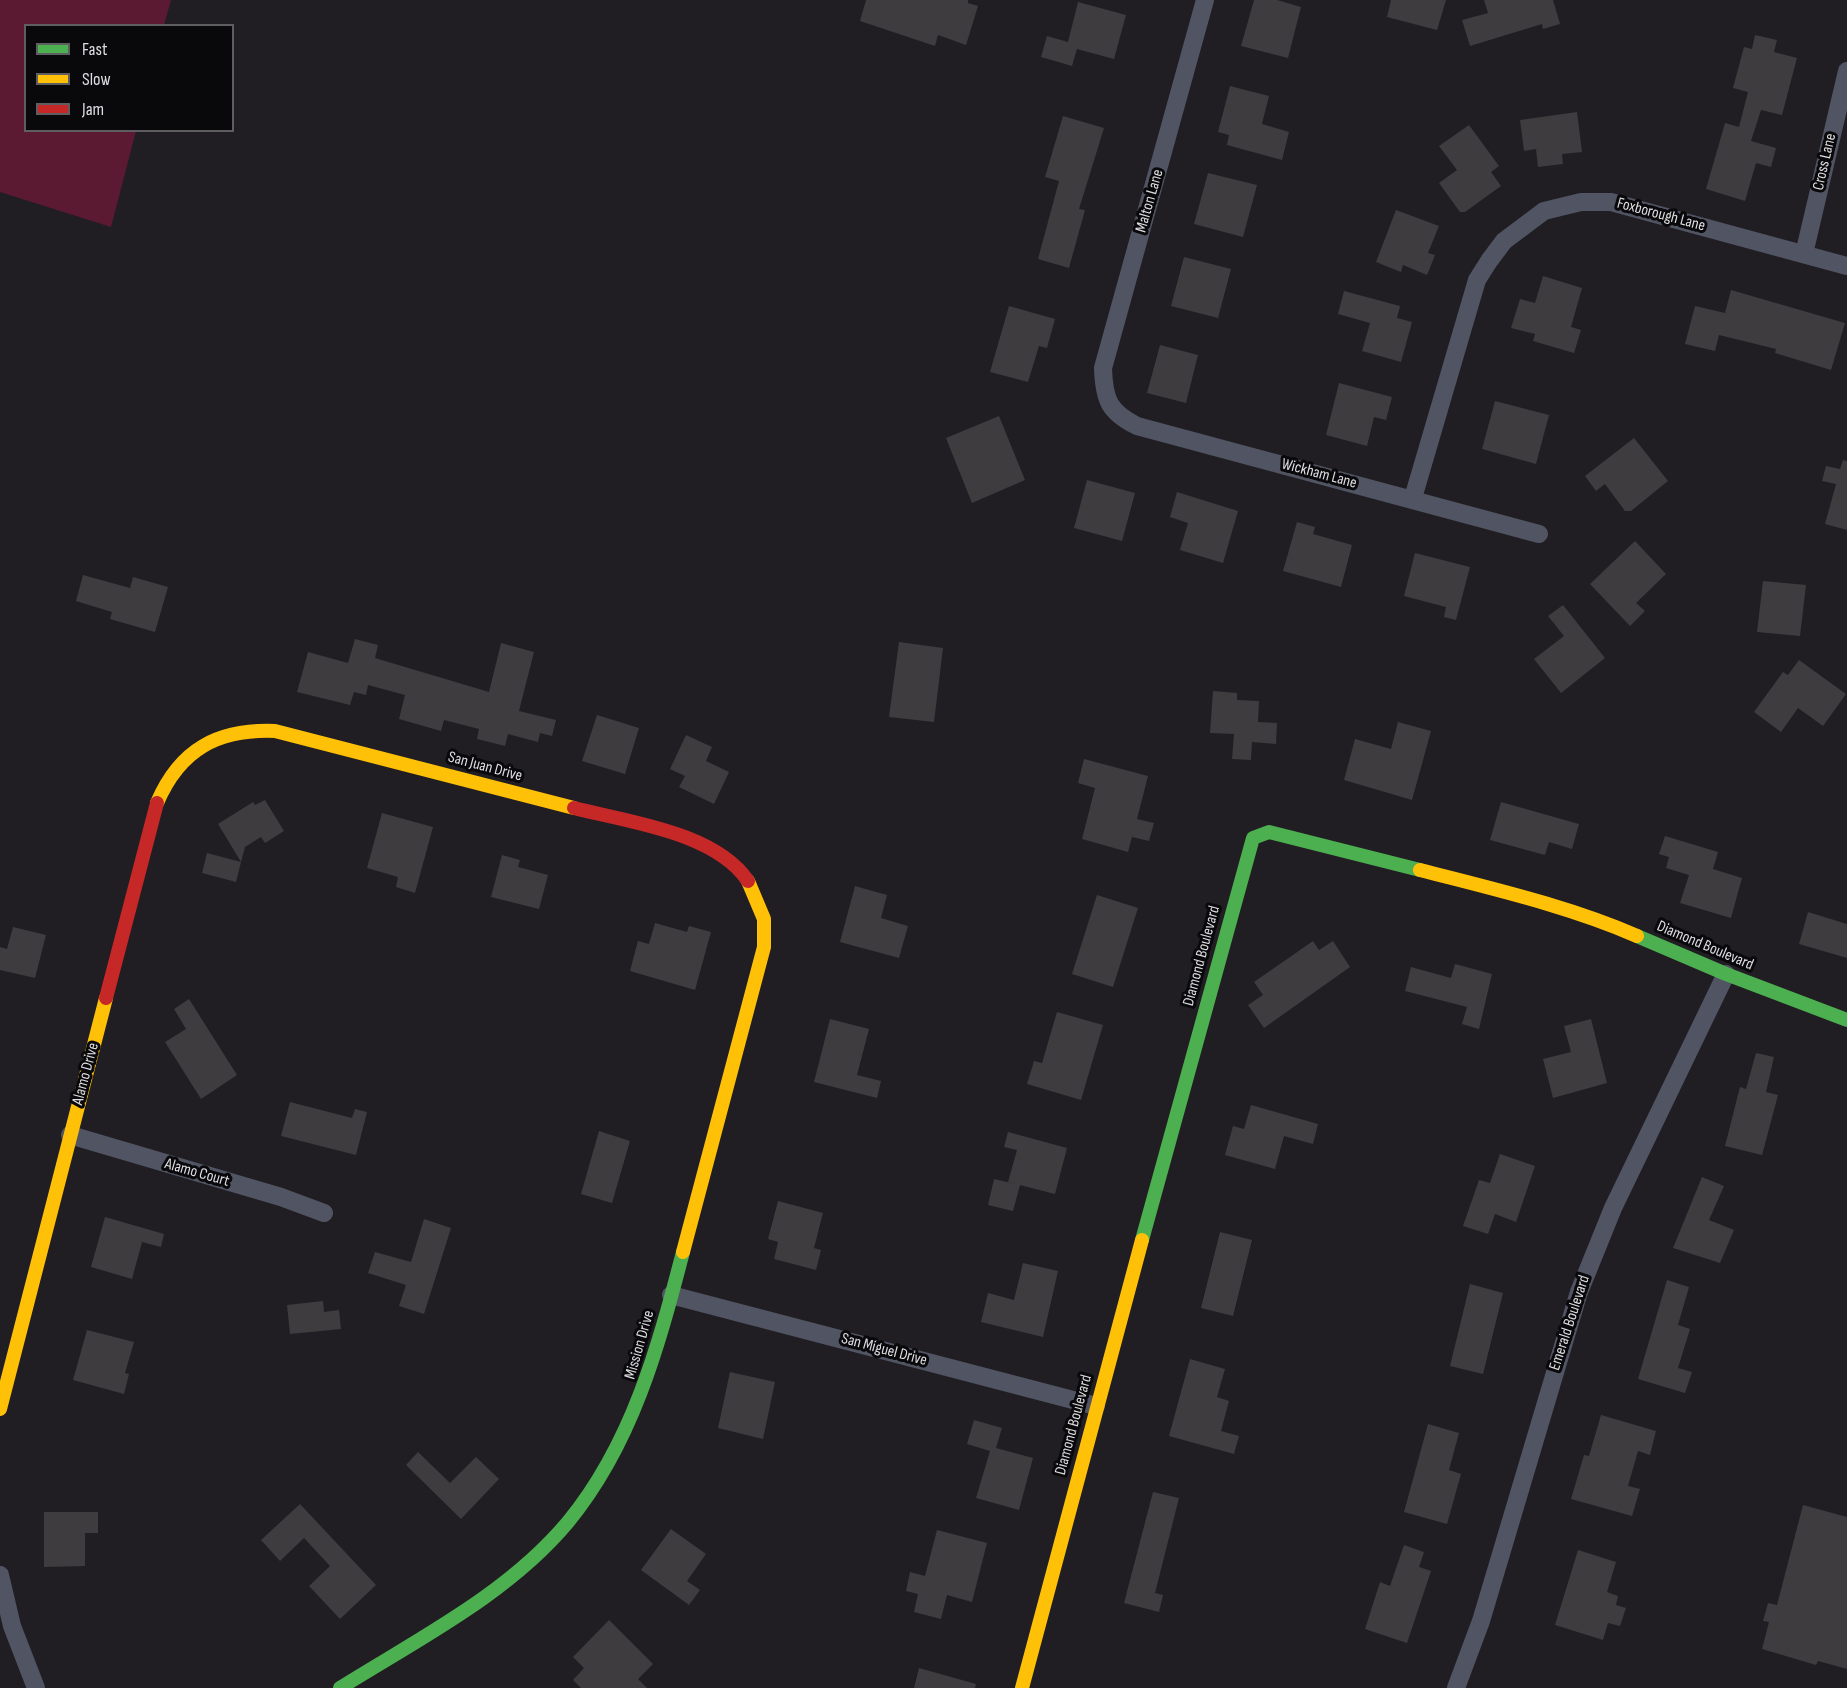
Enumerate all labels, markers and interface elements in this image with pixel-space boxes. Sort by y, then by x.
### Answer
legend [24,24,234,132]
text: Fast [82,39,107,60]
text: Slow [82,69,111,90]
text: Jam [82,99,104,120]
street label: Cross Lane [1809,132,1841,192]
street label: Malton Lane [1132,167,1168,235]
street label: Foxborough Lane [1615,194,1707,236]
street label: Wickham Lane [1279,455,1359,493]
street label: San Juan Drive [446,748,524,786]
street label: Diamond Boulevard [1179,904,1225,1008]
street label: Diamond Boulevard [1654,917,1756,975]
street label: Alamo Drive [68,1041,104,1107]
street label: Alamo Court [163,1155,231,1191]
street label: Emerald Boulevard [1546,1273,1594,1373]
street label: Mission Drive [621,1308,659,1382]
street label: San Miguel Drive [839,1329,929,1371]
street label: Diamond Boulevard [1051,1373,1097,1477]

